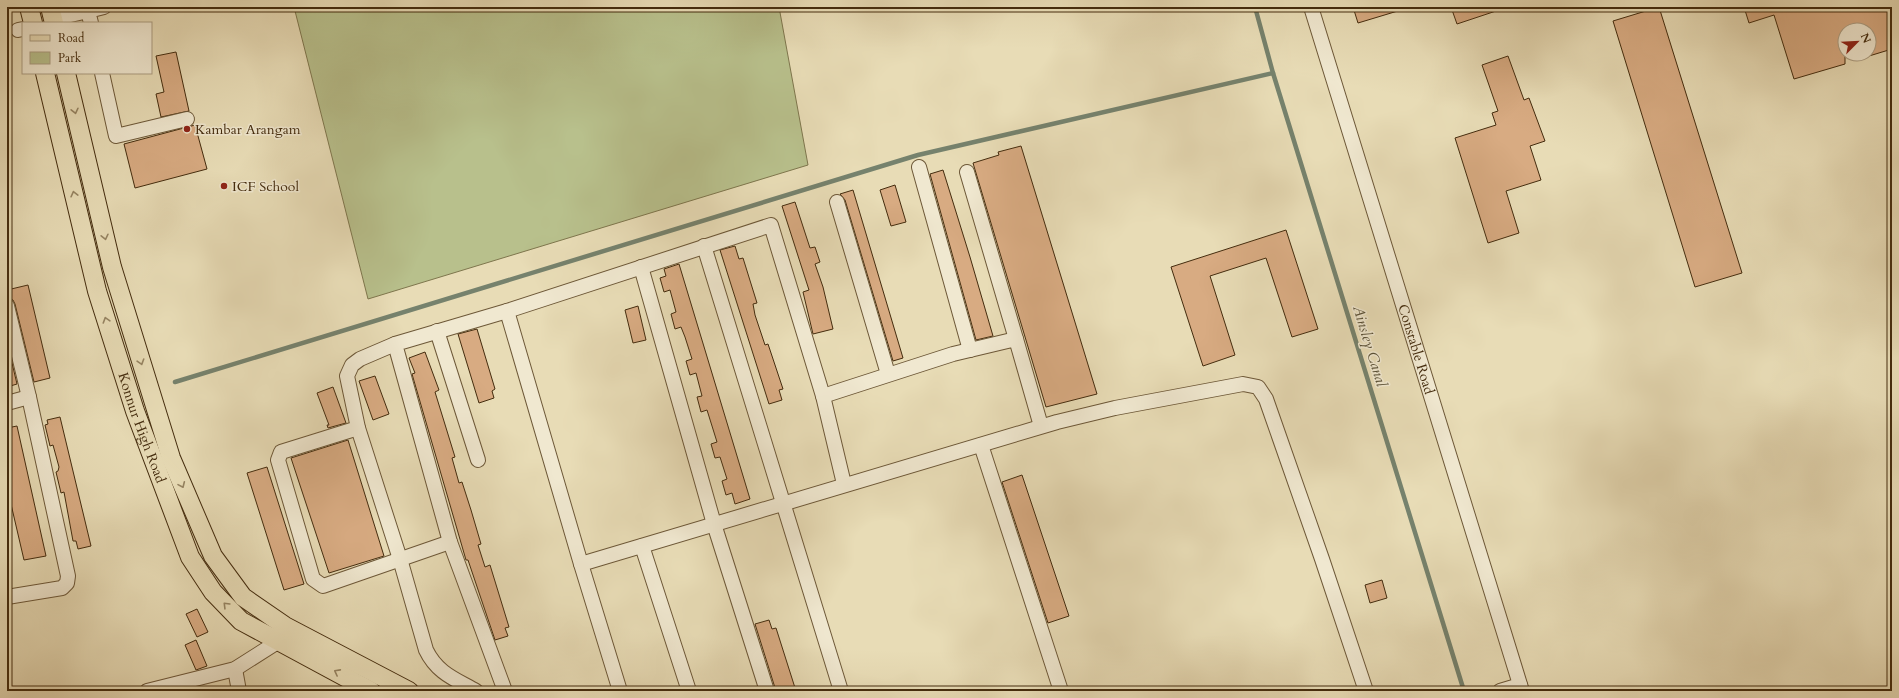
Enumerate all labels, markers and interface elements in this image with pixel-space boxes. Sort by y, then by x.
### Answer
legend [22,22,152,74]
north arrow [1837,22,1877,62]
text: Road [58,30,85,46]
text: N [1857,31,1875,46]
text: Park [58,50,82,66]
one-way arrow [70,107,79,114]
place label: Kambar Arangam [195,120,301,139]
marker: Kambar Arangam [182,124,192,134]
place label: ICF School [232,177,299,196]
marker: ICF School [219,181,229,191]
one-way arrow [70,191,79,198]
one-way arrow [100,234,108,241]
water label: Ainsley Canal [1348,302,1392,390]
street label: Constable Road [1393,302,1439,397]
one-way arrow [102,317,111,324]
one-way arrow [136,359,145,366]
street label: Konnur High Road [113,370,170,486]
one-way arrow [178,482,186,489]
one-way arrow [223,602,231,610]
one-way arrow [333,670,341,677]

